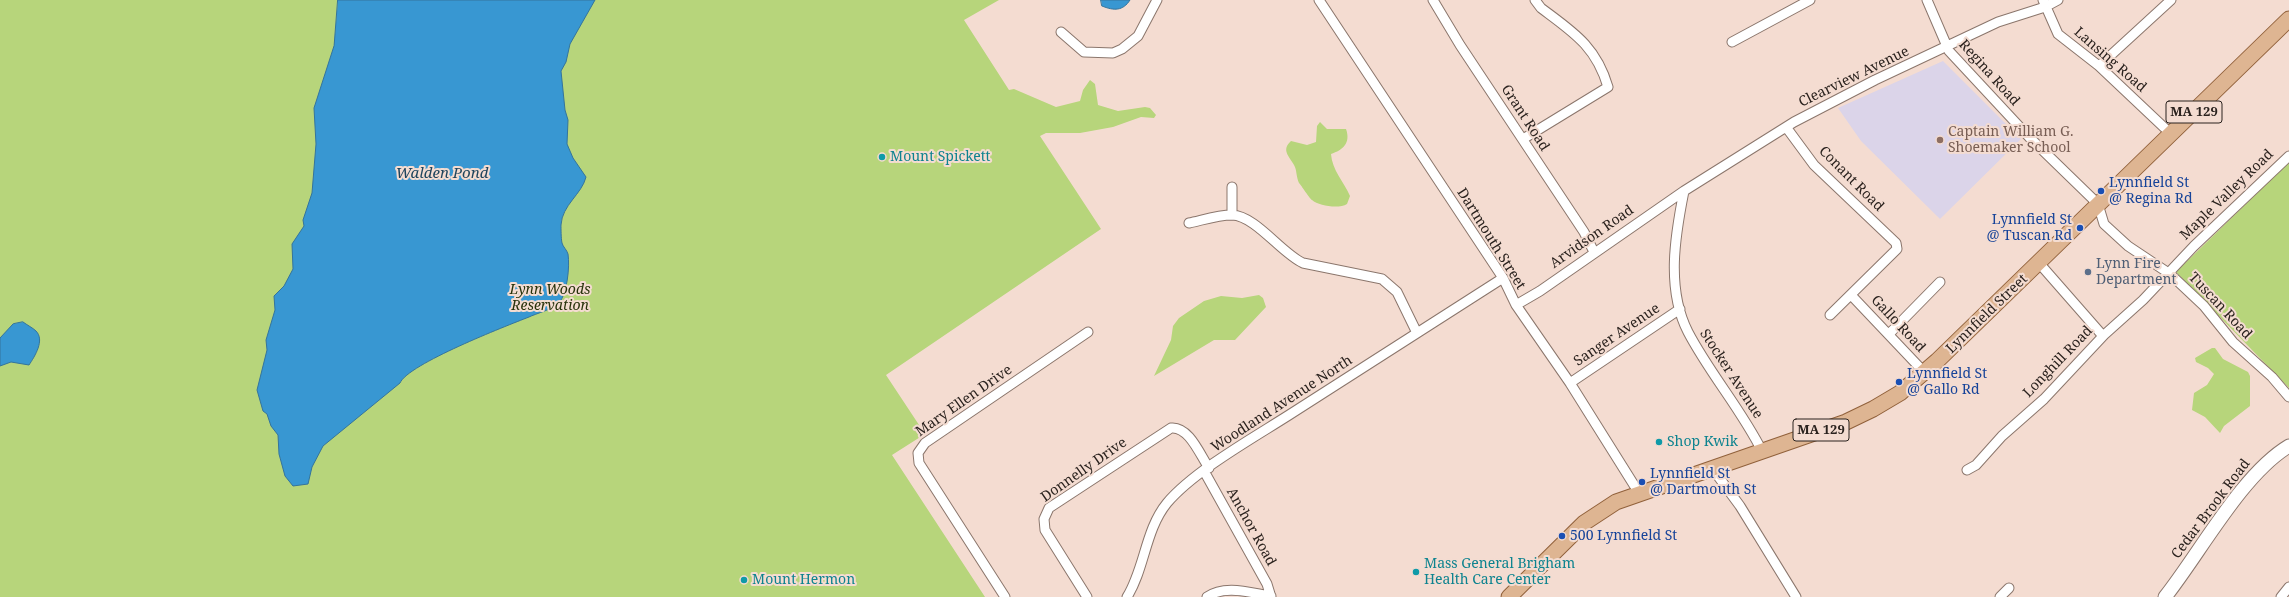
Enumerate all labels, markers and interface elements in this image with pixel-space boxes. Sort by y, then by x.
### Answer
street label: Lansing Road [2070,24,2150,96]
street label: Regina Road [1955,37,2023,109]
street label: Clearview Avenue [1796,43,1912,111]
street label: Grant Road [1497,82,1553,154]
road number: MA 129 [2166,101,2222,123]
place label: Captain William G. Shoemaker School [1948,124,2074,156]
marker: Captain William G. Shoemaker School [1935,135,1945,145]
street label: Conant Road [1815,143,1887,215]
street label: Maple Valley Road [2177,146,2277,244]
place label: Mount Spickett [890,149,991,165]
marker: Mount Spickett [877,152,887,162]
water label: Walden Pond [396,165,488,183]
place label: Lynnfield St @ Regina Rd [2109,175,2193,208]
street label: Dartmouth Street [1453,185,1529,293]
marker: Lynnfield St @ Regina Rd [2096,186,2106,196]
street label: Arvidson Road [1547,202,1637,272]
place label: Lynnfield St @ Tuscan Rd [1986,212,2072,244]
marker: Lynnfield St @ Tuscan Rd [2075,223,2085,233]
place label: Lynn Fire Department [2096,256,2176,288]
marker: Lynn Fire Department [2083,267,2093,277]
street label: Tuscan Road [2185,269,2255,343]
street label: Lynnfield Street [1943,271,2031,357]
park label: Lynn Woods Reservation [510,282,590,314]
street label: Gallo Road [1867,292,1929,356]
street label: Sanger Avenue [1571,300,1663,370]
street label: Longhill Road [2020,323,2096,401]
street label: Stocker Avenue [1696,326,1766,422]
street label: Woodland Avenue North [1208,352,1356,456]
street label: Mary Ellen Drive [913,362,1015,440]
place label: Lynnfield St @ Gallo Rd [1907,366,1987,398]
marker: Lynnfield St @ Gallo Rd [1894,377,1904,387]
road number: MA 129 [1793,419,1849,441]
street label: Donnelly Drive [1038,434,1130,506]
place label: Shop Kwik [1667,434,1738,450]
marker: Shop Kwik [1654,437,1664,447]
street label: Cedar Brook Road [2168,456,2254,562]
place label: Lynnfield St @ Dartmouth St [1650,466,1756,498]
marker: Lynnfield St @ Dartmouth St [1637,477,1647,487]
street label: Anchor Road [1223,485,1279,569]
place label: 500 Lynnfield St [1570,528,1677,544]
marker: 500 Lynnfield St [1557,531,1567,541]
place label: Mass General Brigham Health Care Center [1424,556,1575,588]
marker: Mass General Brigham Health Care Center [1411,567,1421,577]
place label: Mount Hermon [752,572,855,588]
marker: Mount Hermon [739,575,749,585]

